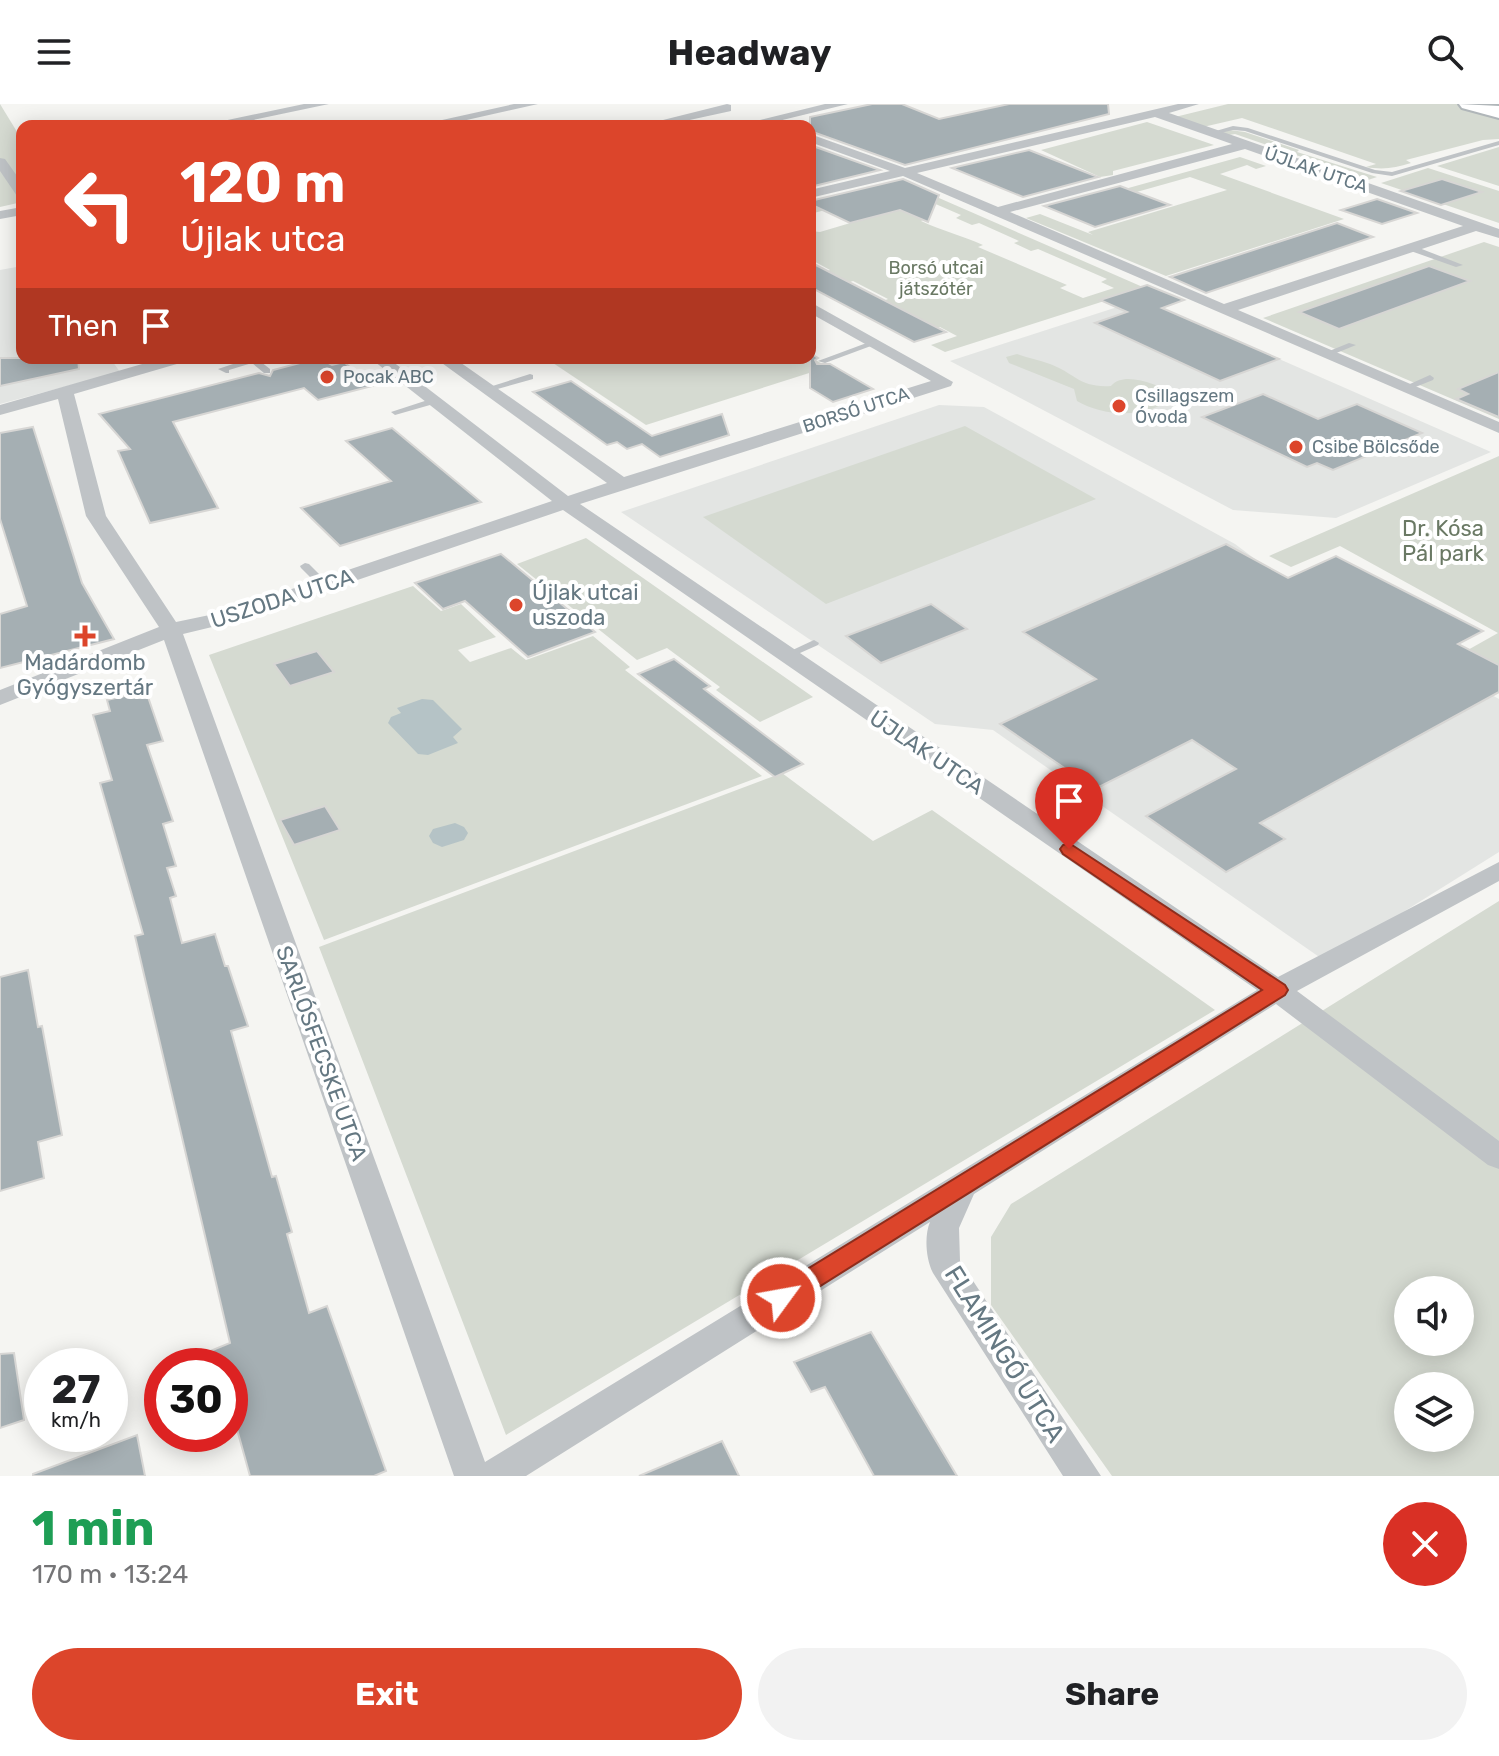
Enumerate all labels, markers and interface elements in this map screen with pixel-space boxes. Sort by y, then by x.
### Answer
icon: menu [32,30,76,74]
icon: search [1423,30,1467,74]
text: Headway [668,31,831,74]
street label: ÚJLAK UTCA [1261,142,1371,198]
text: 120 m [180,150,346,216]
icon: left [48,152,152,256]
text: Újlak utca [180,217,346,260]
park label: Borsó utcai játszótér [888,257,984,300]
icon: arrive [134,304,178,348]
text: Then [48,308,118,344]
place label: Pocak ABC [343,366,434,388]
marker: Pocak ABC [318,368,336,386]
street label: BORSÓ UTCA [800,382,912,438]
place label: Csillagszem Óvoda [1135,385,1234,428]
marker: Csillagszem Óvoda [1110,397,1128,415]
place label: Csibe Bölcsőde [1312,436,1440,458]
marker: Csibe Bölcsőde [1287,438,1305,456]
park label: Dr. Kósa Pál park [1402,515,1485,567]
street label: USZODA UTCA [207,563,357,634]
place label: Újlak utcai uszoda [532,579,639,631]
marker: Újlak utcai uszoda [507,596,525,614]
marker: Madárdomb Gyógyszertár [76,627,94,645]
place label: Madárdomb Gyógyszertár [17,649,154,701]
street label: ÚJLAK UTCA [864,704,989,801]
pin [1035,767,1103,849]
icon: arrive [1047,779,1091,823]
street label: SARLÓSFECSKE UTCA [270,942,373,1165]
position arrow [739,1256,823,1340]
street label: FLAMINGÓ UTCA [938,1260,1071,1448]
map controls [1394,1276,1474,1452]
button: sound [1394,1276,1474,1356]
speed limit sign: 30 [144,1348,248,1452]
text: 27 [52,1366,100,1413]
button: layers [1394,1372,1474,1452]
text: km/h [51,1408,101,1432]
text: 1 min [32,1500,155,1557]
button: close [1383,1502,1467,1586]
text: 170 m · 13:24 [32,1559,188,1590]
button: Exit [32,1648,742,1740]
button: Share [758,1648,1467,1740]

